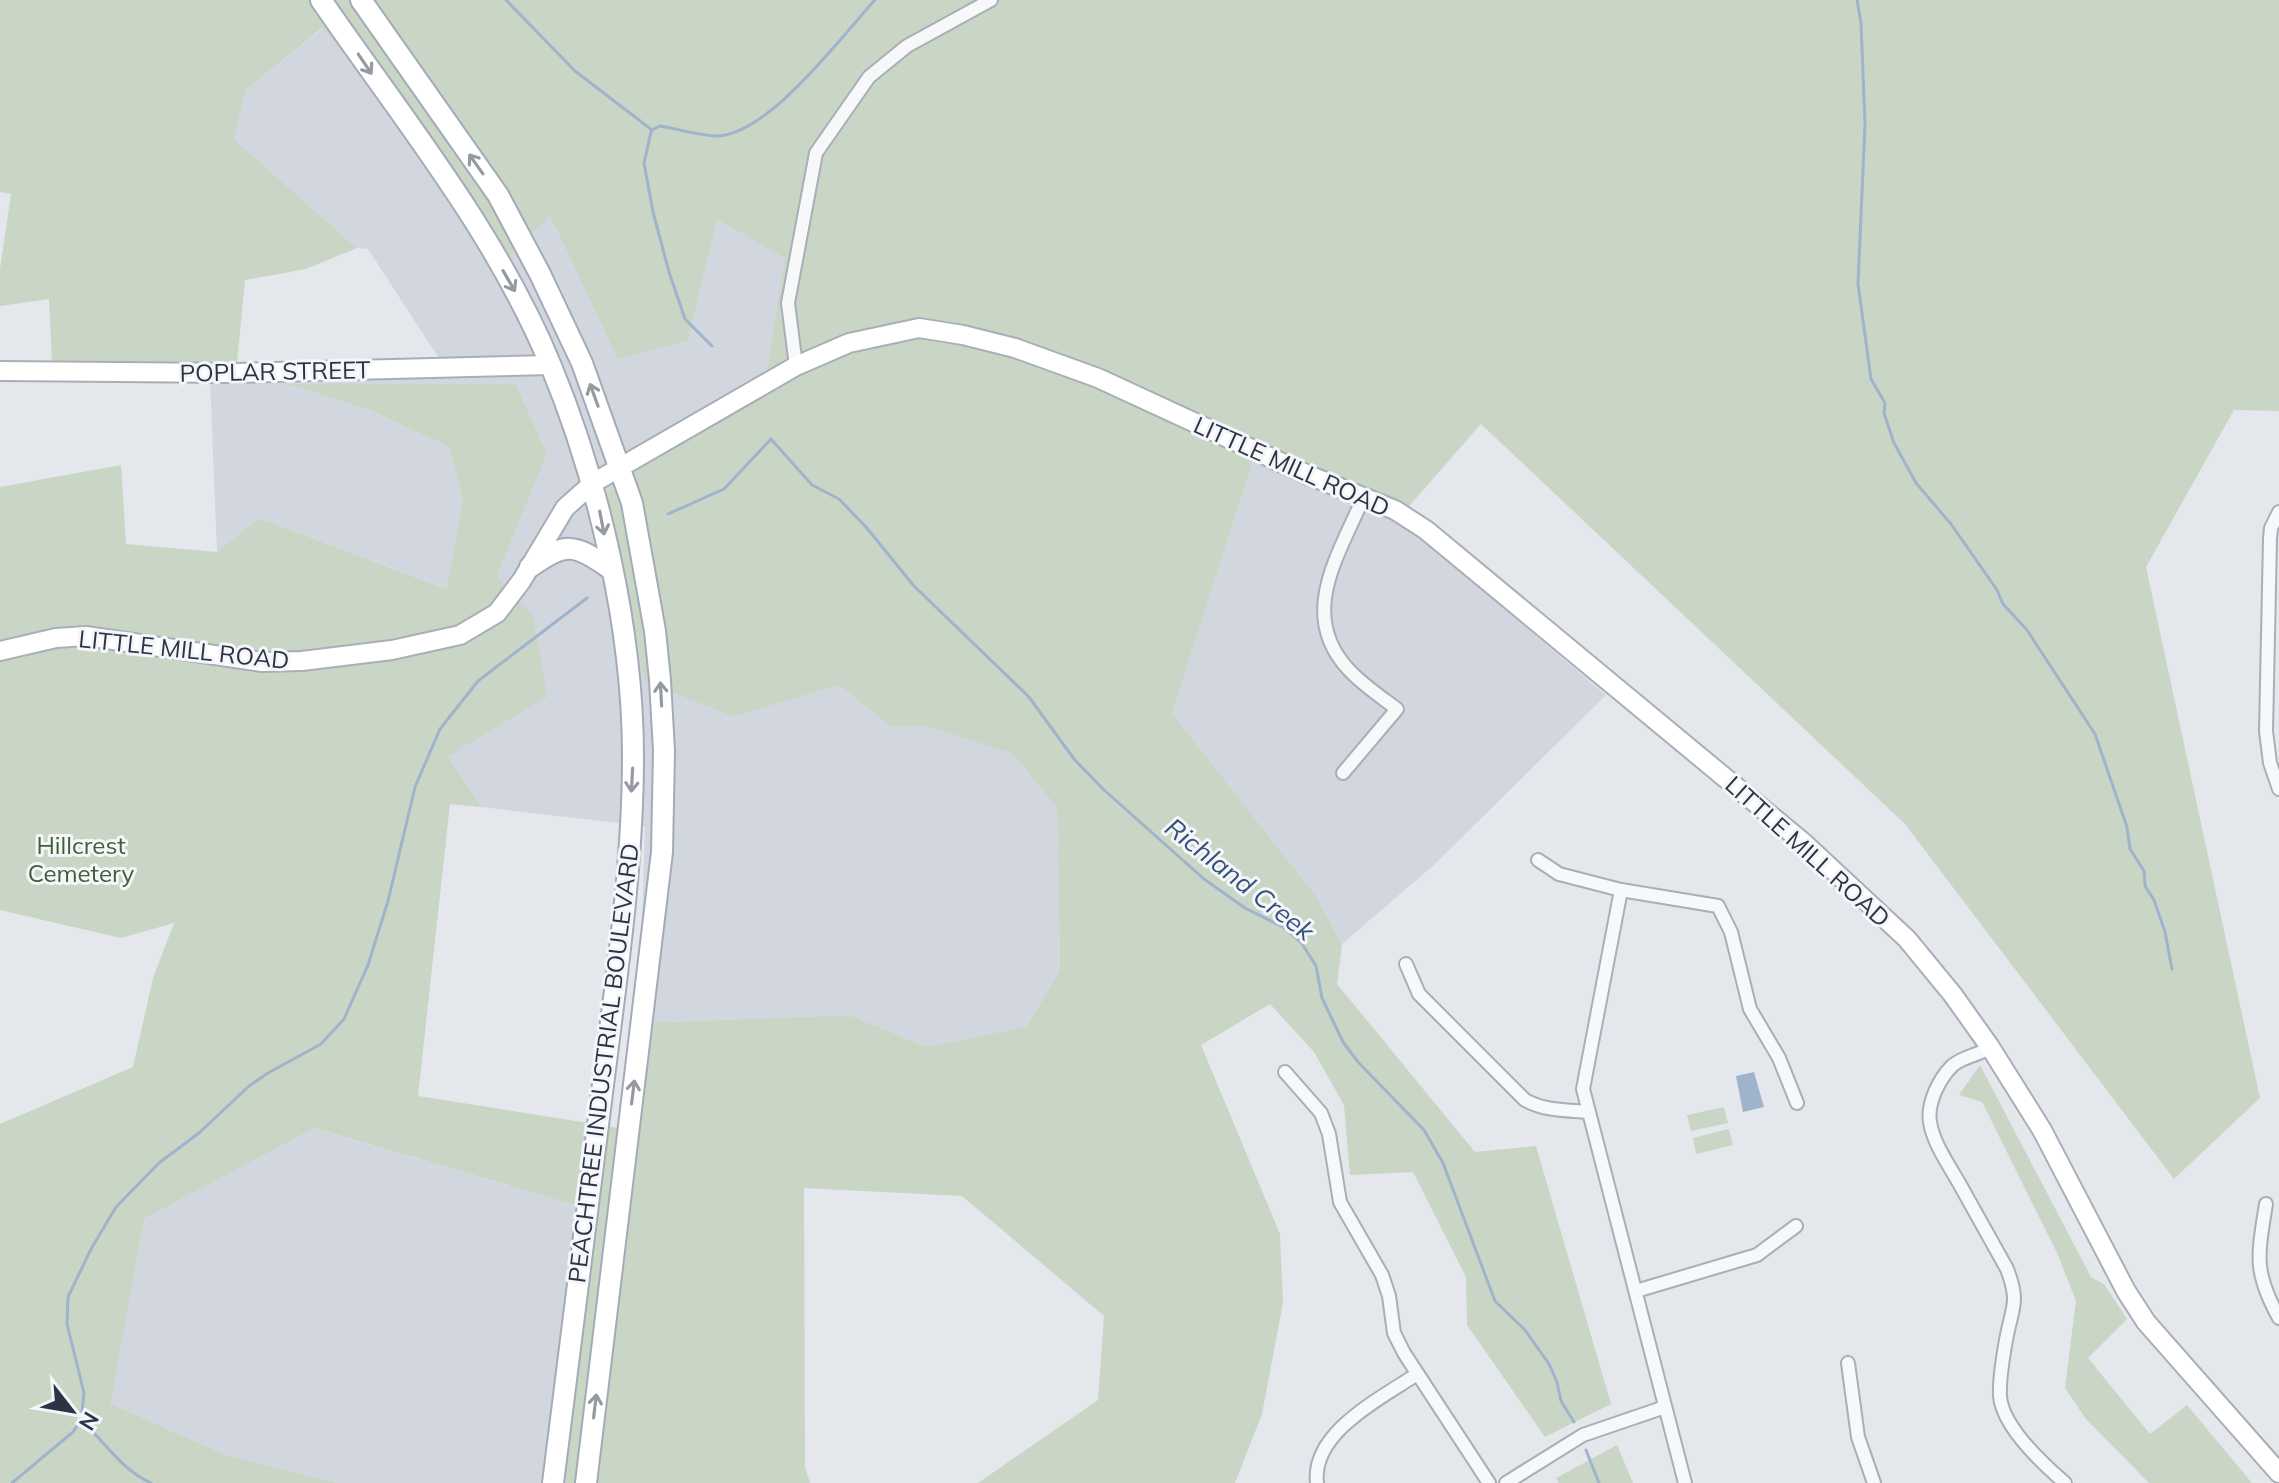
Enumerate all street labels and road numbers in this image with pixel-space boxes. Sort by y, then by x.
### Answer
street label: POPLAR STREET [179,354,371,388]
street label: LITTLE MILL ROAD [1189,409,1395,523]
street label: LITTLE MILL ROAD [77,623,291,675]
street label: LITTLE MILL ROAD [1719,769,1897,933]
street label: PEACHTREE INDUSTRIAL BOULEVARD [561,842,645,1284]

